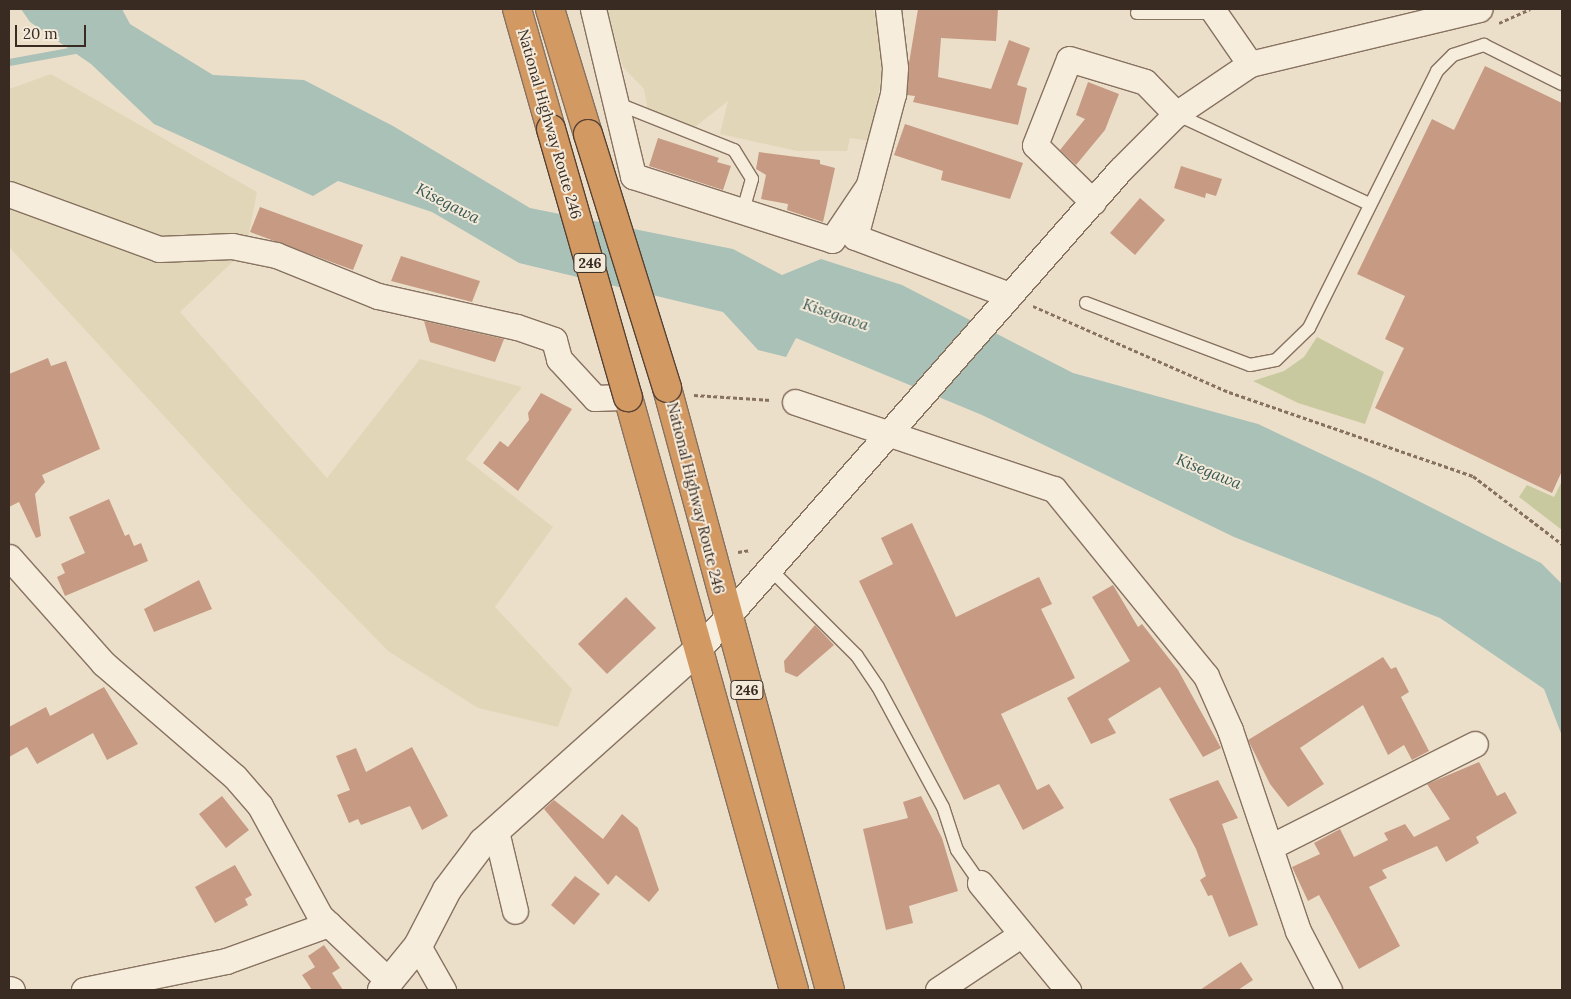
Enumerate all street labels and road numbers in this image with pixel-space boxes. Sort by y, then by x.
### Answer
street label: National Highway Route 246 [514,27,586,221]
road number: 246 [572,252,608,274]
street label: National Highway Route 246 [663,400,729,596]
road number: 246 [730,678,764,702]

